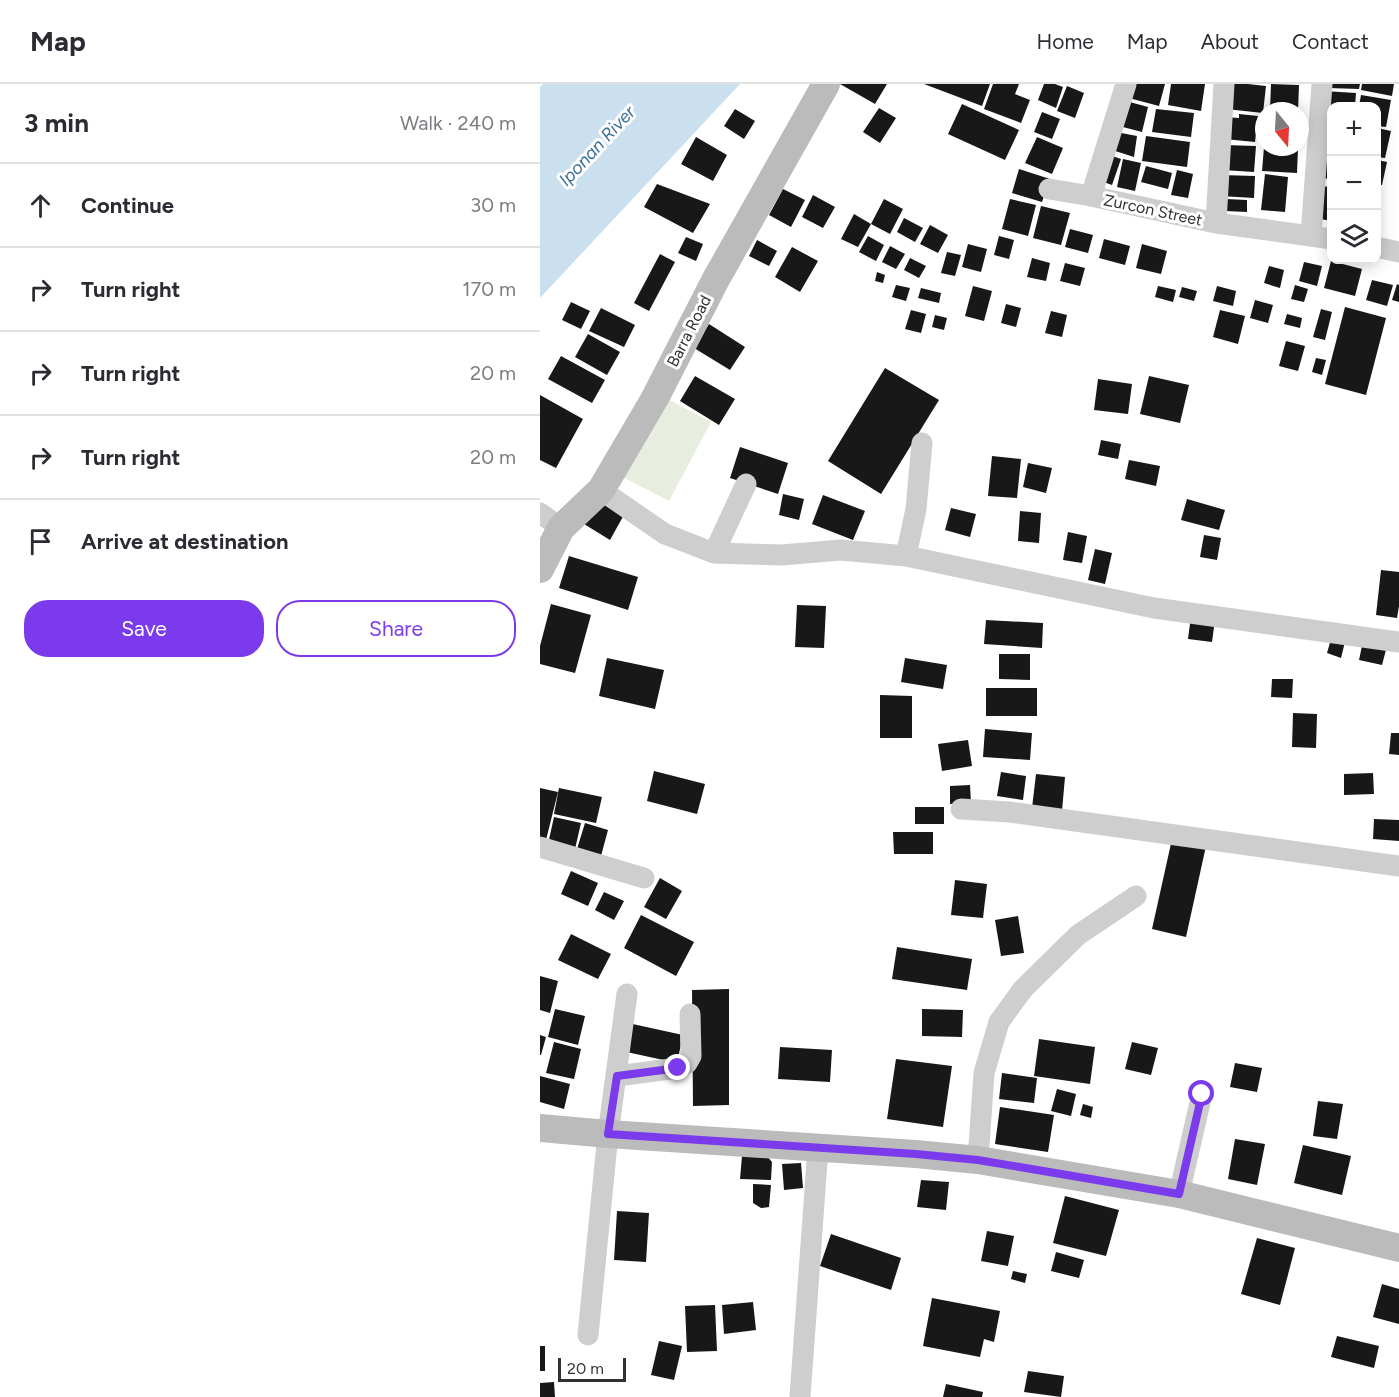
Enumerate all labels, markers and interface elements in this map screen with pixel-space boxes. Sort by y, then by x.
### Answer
text: Map [30,24,86,58]
text: Home [1037,29,1094,54]
text: Map [1127,29,1168,54]
text: About [1201,29,1259,54]
text: Contact [1292,29,1369,54]
water label: Iponan River [554,101,640,191]
north arrow [1255,102,1309,156]
map controls [1327,102,1381,264]
button: + [1327,102,1381,156]
text: 3 min [24,107,89,139]
text: Walk · 240 m [400,111,516,135]
button: − [1327,156,1381,210]
icon: ahead [24,189,57,222]
street label: Zurcon Street [1102,190,1204,230]
text: Continue [81,192,174,219]
text: 30 m [470,193,516,217]
button: layers [1327,210,1381,264]
icon: right [24,273,57,306]
text: Turn right [81,276,180,303]
text: 170 m [462,277,516,301]
street label: Barra Road [663,292,715,370]
icon: right [24,357,57,390]
text: Turn right [81,360,180,387]
text: 20 m [470,361,516,385]
icon: right [24,441,57,474]
text: Turn right [81,444,180,471]
text: 20 m [470,445,516,469]
icon: arrive [24,525,57,558]
text: Arrive at destination [81,528,289,555]
button: Save [24,600,264,657]
button: Share [276,600,516,657]
route end [664,1054,690,1080]
route start [1188,1080,1214,1106]
scale bar [558,1355,626,1382]
text: 20 m [567,1359,604,1378]

